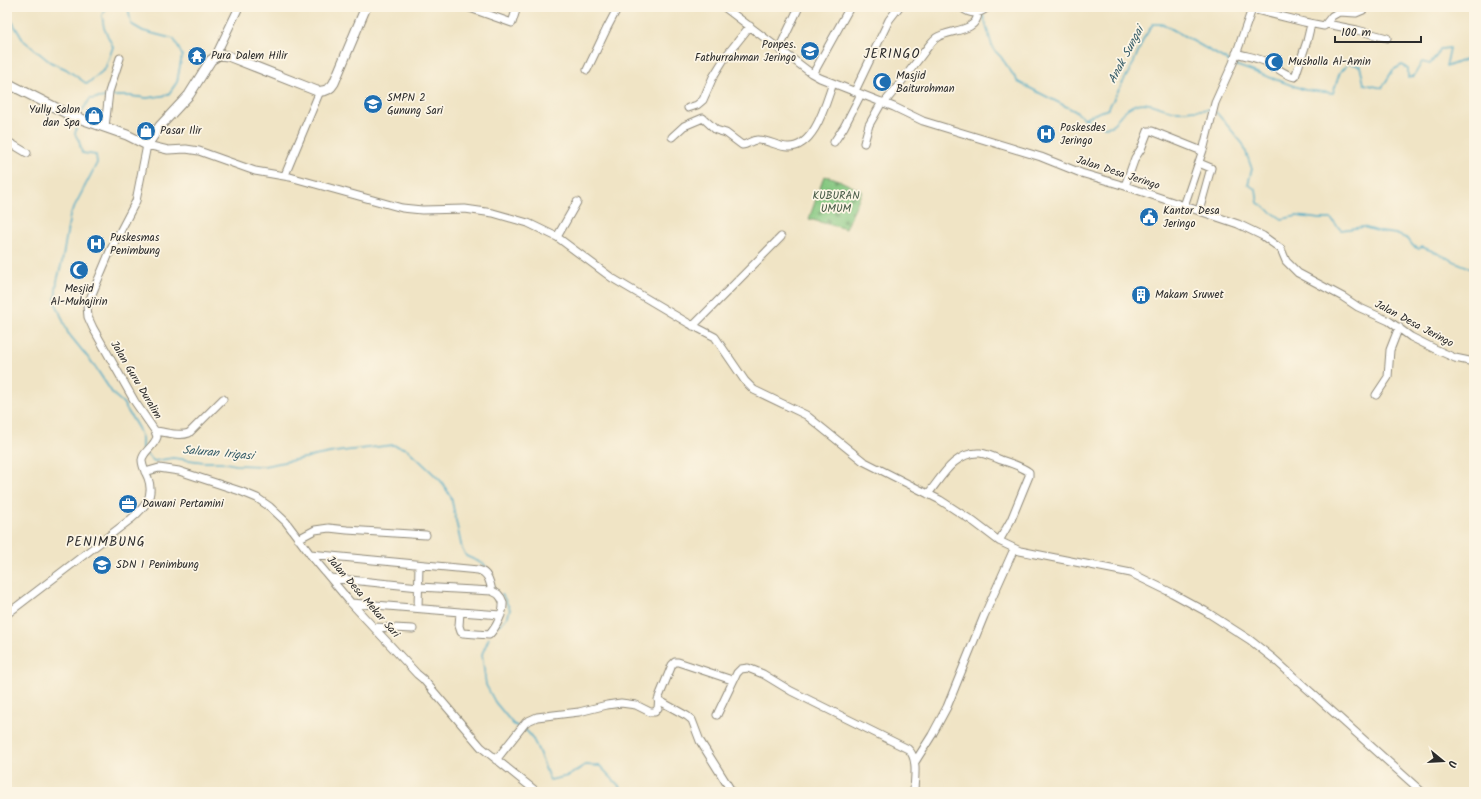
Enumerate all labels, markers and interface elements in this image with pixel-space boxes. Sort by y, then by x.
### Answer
scale bar [1335,18,1421,44]
water label: Anak Sungai [1103,20,1151,87]
text: 100 m [1341,23,1372,42]
place label: Ponpes. Fathurrahman Jeringo [695,36,796,67]
school or university icon: Ponpes. Fathurrahman Jeringo [799,40,821,62]
district label: JERINGO [863,44,921,65]
temple icon: Pura Dalem Hilir [186,45,208,67]
place label: Pura Dalem Hilir [211,47,289,65]
mosque icon: Musholla Al-Amin [1263,51,1285,73]
place label: Musholla Al-Amin [1288,53,1371,71]
place label: Masjid Baiturohman [896,67,955,98]
mosque icon: Masjid Baiturohman [871,71,893,93]
place label: SMPN 2 Gunung Sari [387,89,443,120]
school or university icon: SMPN 2 Gunung Sari [362,93,384,115]
place label: Yully Salon dan Spa [29,101,80,132]
shop icon: Yully Salon dan Spa [83,105,105,127]
place label: Poskesdes Jeringo [1060,119,1106,150]
shop icon: Pasar Ilir [135,120,157,142]
place label: Pasar Ilir [160,122,203,140]
hospital icon: Poskesdes Jeringo [1035,123,1057,145]
street label: Jalan Desa Jeringo [1074,151,1162,195]
park label: KUBURAN UMUM [812,187,860,218]
place label: Kantor Desa Jeringo [1163,202,1220,233]
public building icon: Kantor Desa Jeringo [1138,206,1160,228]
place label: Puskesmas Penimbung [110,229,160,260]
hospital icon: Puskesmas Penimbung [85,233,107,255]
mosque icon: Mesjid Al-Muhajirin [68,259,90,281]
place label: Mesjid Al-Muhajirin [51,280,108,311]
building icon: Makam Sruwet [1130,284,1152,306]
place label: Makam Sruwet [1155,286,1224,304]
street label: Jalan Desa Jeringo [1371,296,1457,352]
street label: Jalan Guru Duralim [105,337,167,423]
water label: Saluran Irigasi [182,440,258,466]
office icon: Dawani Pertamini [117,493,139,515]
place label: Dawani Pertamini [142,495,224,513]
district label: PENIMBUNG [66,532,146,553]
street label: Jalan Desa Mekar Sari [322,552,404,642]
school or university icon: SDN 1 Penimbung [91,554,113,576]
place label: SDN 1 Penimbung [116,556,199,574]
north arrow [1423,741,1463,781]
text: U [1442,758,1461,770]

